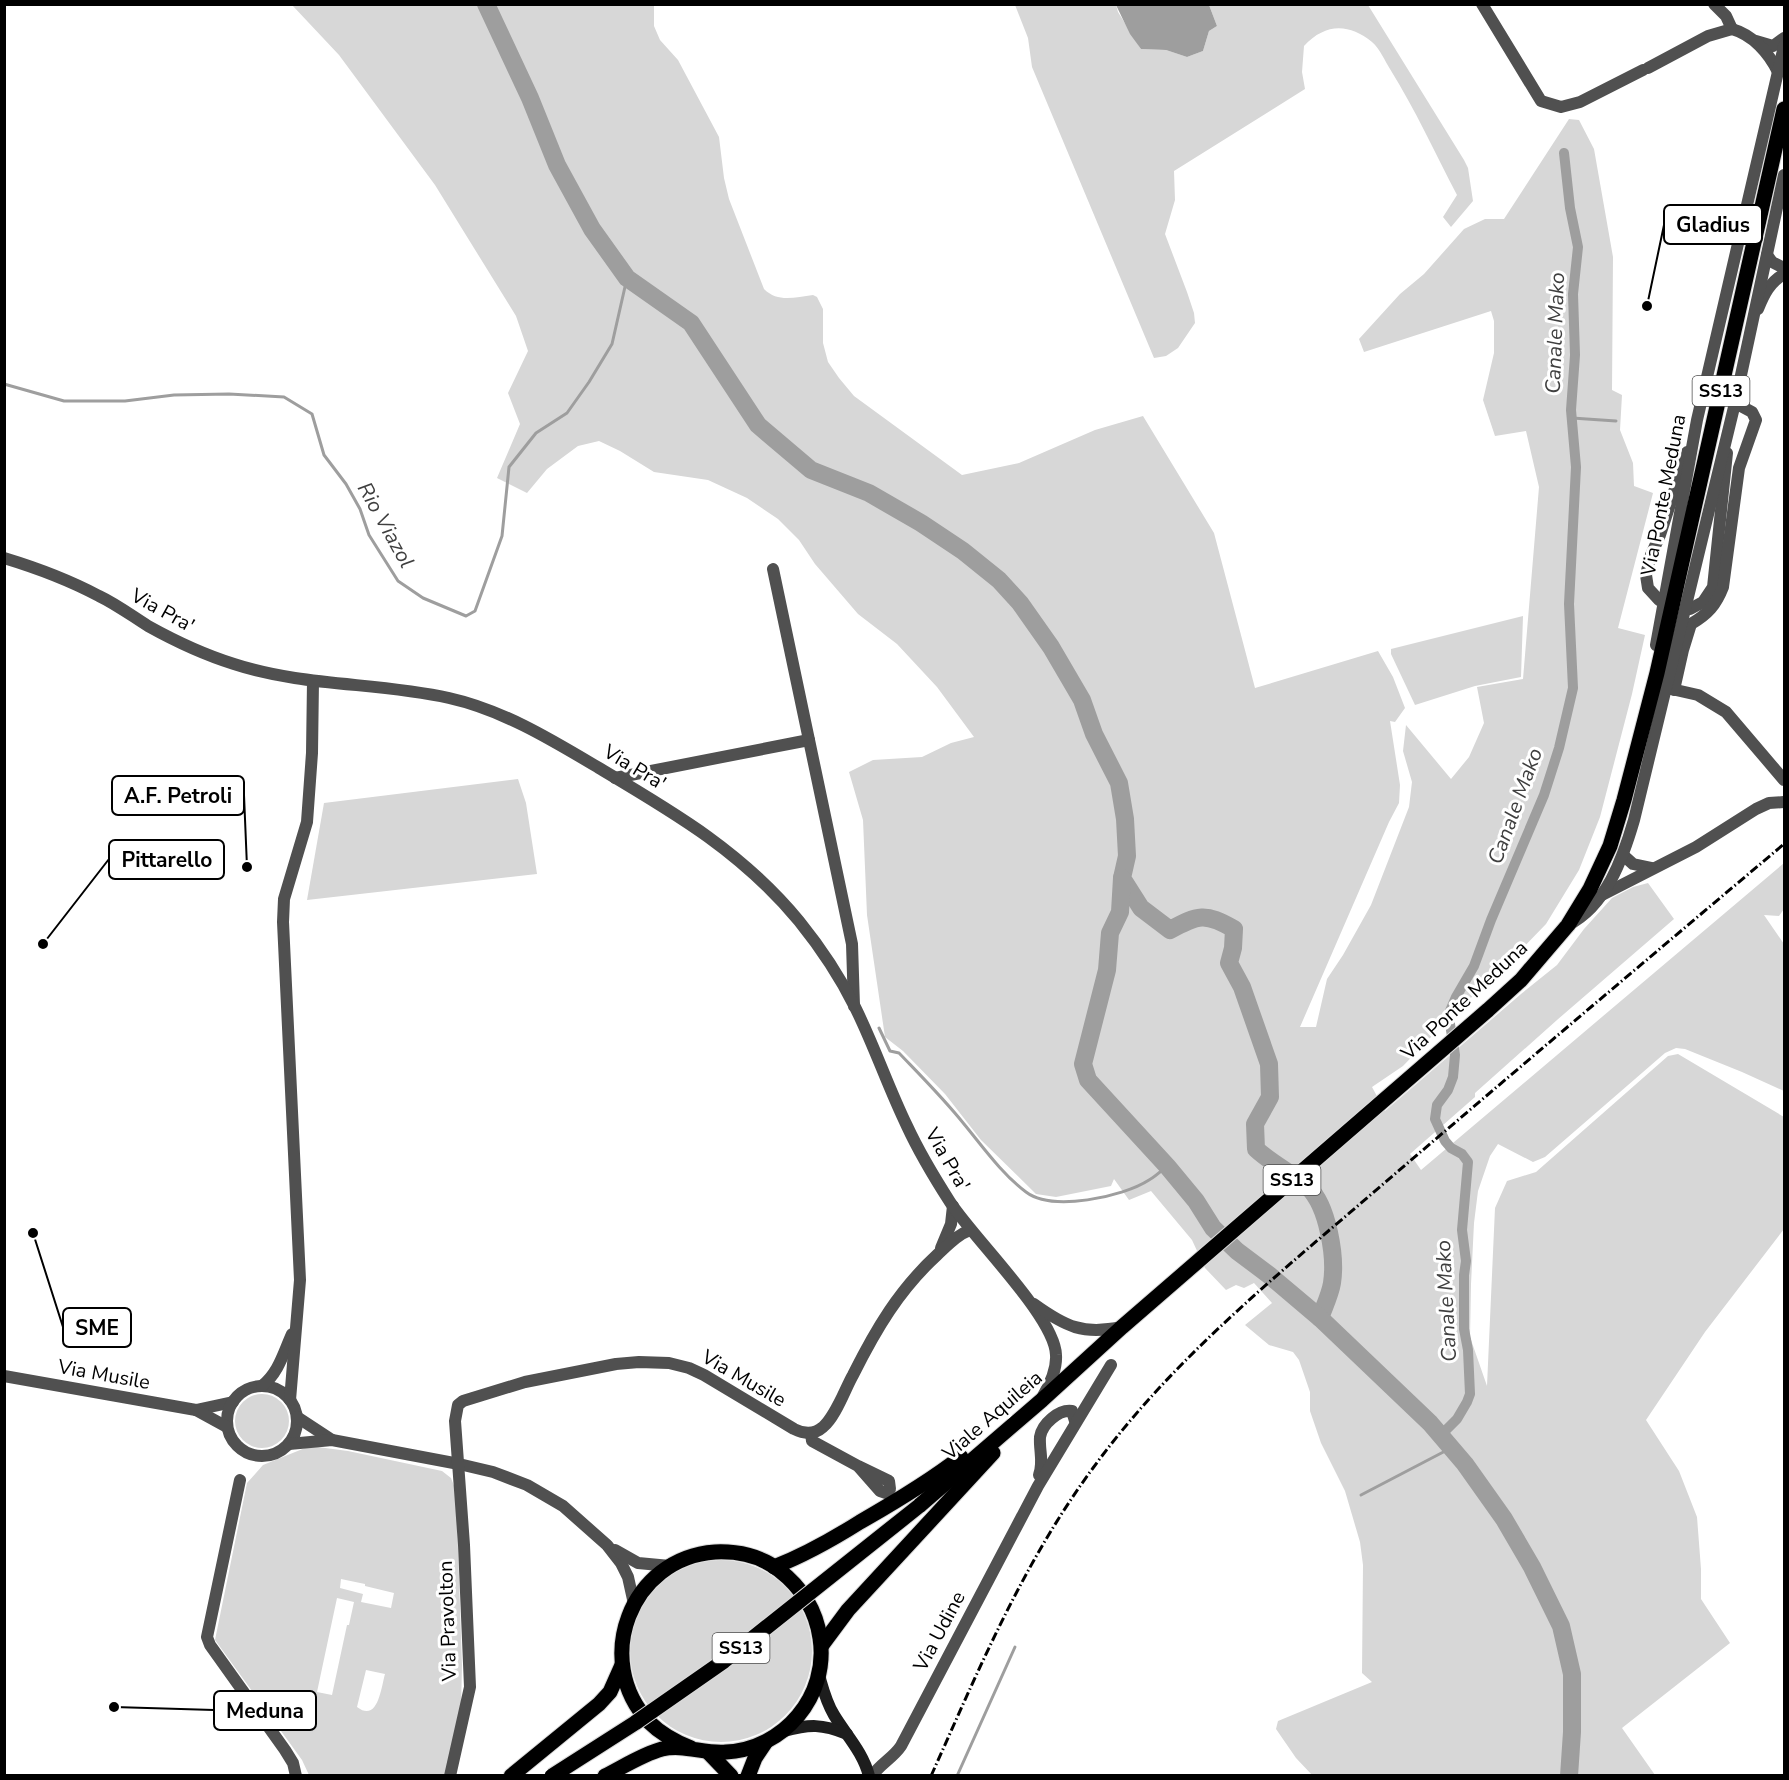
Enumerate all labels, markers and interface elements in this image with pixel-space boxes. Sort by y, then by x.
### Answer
callout: Gladius [1664,205,1762,244]
text: Gladius [1676,211,1750,239]
water label: Canale Mako [1539,272,1571,394]
road number: SS13 [1692,376,1750,406]
street label: Via Ponte Meduna [1634,412,1692,579]
water label: Rio Viazol [351,477,421,573]
street label: Via Pra' [125,581,199,639]
street label: Via Pra' [597,738,671,797]
water label: Canale Mako [1481,744,1549,868]
callout: A.F. Petroli [112,776,244,815]
text: A.F. Petroli [124,782,232,810]
callout: Pittarello [109,840,224,879]
text: Pittarello [122,846,212,874]
street label: Via Ponte Meduna [1394,935,1534,1067]
street label: Via Pra' [918,1122,976,1196]
road number: SS13 [1264,1165,1320,1195]
water label: Canale Mako [1429,1240,1463,1362]
callout: SME [63,1308,131,1347]
text: SME [75,1314,119,1342]
street label: Via Musile [696,1343,791,1413]
street label: Via Musile [55,1353,152,1396]
street label: Viale Aquileia [936,1364,1048,1467]
street label: Via Pravolton [432,1560,463,1683]
street label: Via Udine [907,1586,972,1677]
road number: SS13 [712,1633,770,1663]
callout: Meduna [214,1691,316,1730]
text: Meduna [226,1697,304,1725]

